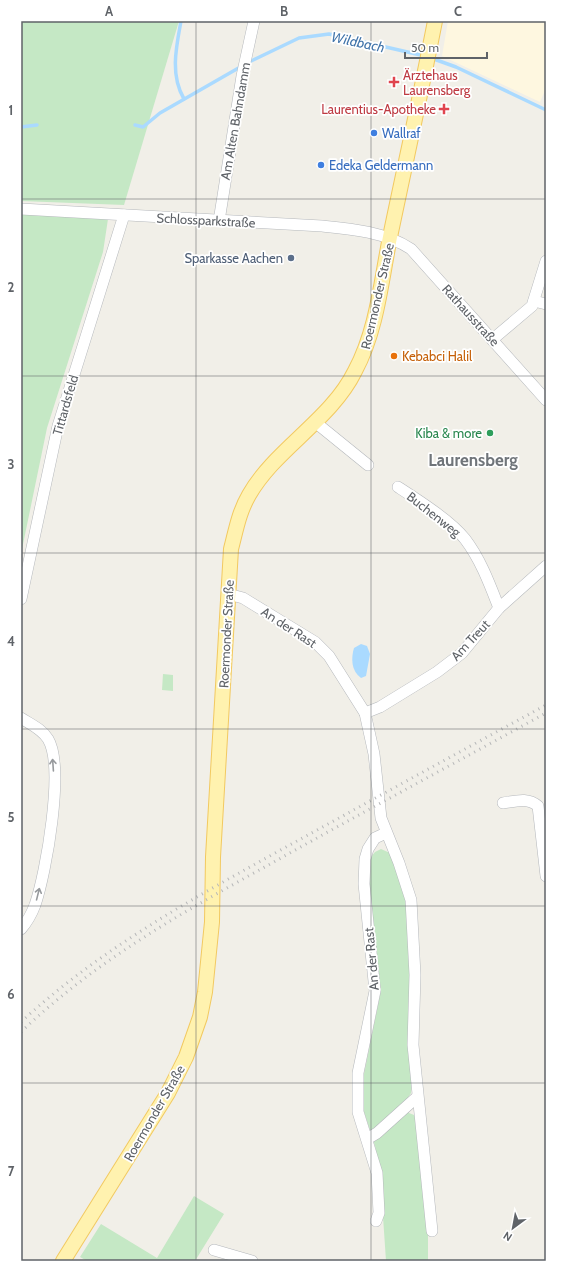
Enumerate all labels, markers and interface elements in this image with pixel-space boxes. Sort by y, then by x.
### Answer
text: A [105,3,114,19]
text: B [280,3,288,19]
text: C [454,3,462,19]
water label: Wildbach [330,28,386,56]
scale bar [405,34,487,60]
text: 50 m [411,40,439,55]
street label: Am Alten Bahndamm [217,61,253,181]
place label: Ärztehaus Laurensberg [403,67,471,98]
marker: Ärztehaus Laurensberg [388,76,400,88]
place label: Laurentius-Apotheke [321,101,436,117]
text: 1 [9,102,13,118]
marker: Laurentius-Apotheke [439,104,449,114]
place label: Wallraf [382,125,421,141]
marker: Wallraf [369,128,379,138]
place label: Edeka Geldermann [329,157,433,173]
marker: Edeka Geldermann [316,160,326,170]
street label: Schlossparkstraße [156,209,256,231]
street label: Roermonder Straße [357,241,397,351]
place label: Sparkasse Aachen [184,250,283,266]
marker: Sparkasse Aachen [286,253,296,263]
text: 2 [8,279,15,295]
street label: Rathausstraße [439,281,503,350]
place label: Kebabci Halil [402,348,472,364]
marker: Kebabci Halil [389,351,399,361]
street label: Tittardsfeld [49,373,81,437]
place label: Kiba & more [415,425,482,441]
marker: Kiba & more [485,428,495,438]
district label: Laurensberg [428,450,518,470]
text: 3 [7,456,15,472]
street label: Buchenweg [404,488,464,540]
street label: Roermonder Straße [215,579,237,689]
street label: An der Rast [258,603,320,651]
street label: Am Treut [447,616,493,664]
text: 4 [7,633,15,649]
one-way arrow [49,759,56,772]
text: 5 [8,809,15,825]
one-way arrow [34,888,42,901]
street label: An der Rast [360,926,382,991]
text: 6 [7,986,15,1002]
street label: Roermonder Straße [120,1062,188,1164]
text: 7 [8,1163,15,1179]
north arrow [493,1208,533,1248]
text: N [501,1228,515,1244]

